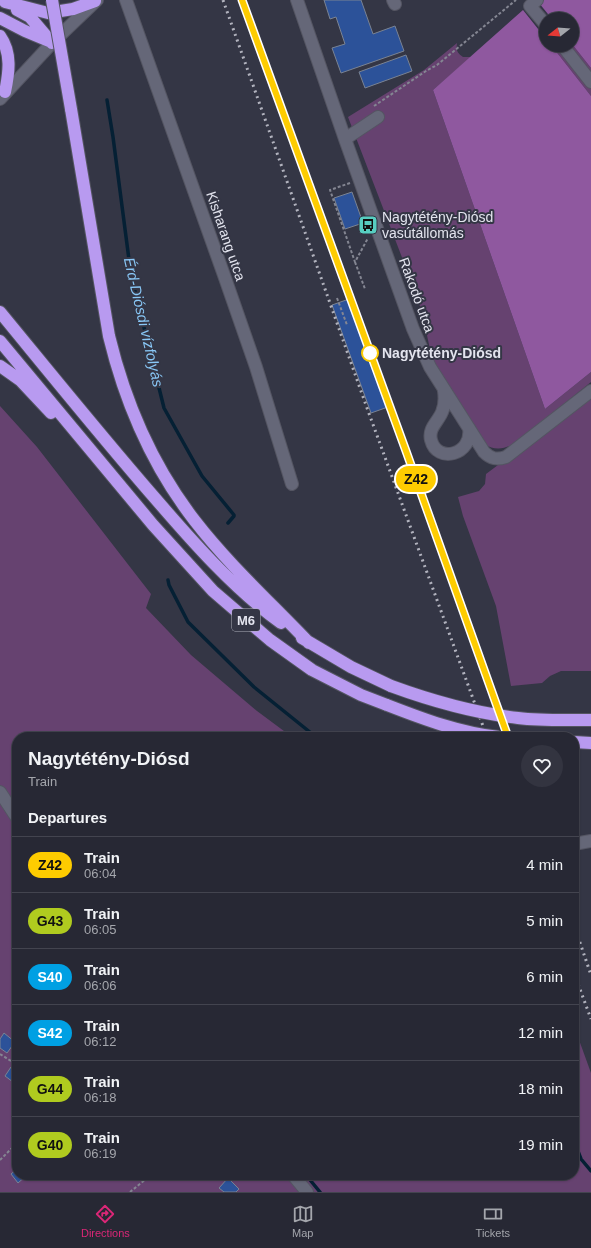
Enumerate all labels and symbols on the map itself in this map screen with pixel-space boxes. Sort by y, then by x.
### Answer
north arrow [539,12,579,52]
street label: Kisharang utca [203,189,249,283]
place label: Nagytétény-Diósd vasútállomás [382,209,493,241]
bus stop icon: Nagytétény-Diósd vasútállomás [357,214,379,236]
street label: Rakodó utca [396,255,438,335]
water label: Érd-Diósdi vízfolyás [121,256,167,389]
marker: Nagytétény-Diósd [361,344,379,362]
place label: Nagytétény-Diósd [382,345,501,361]
line badge: Z42 [393,466,439,492]
road number: M6 [232,609,260,631]

